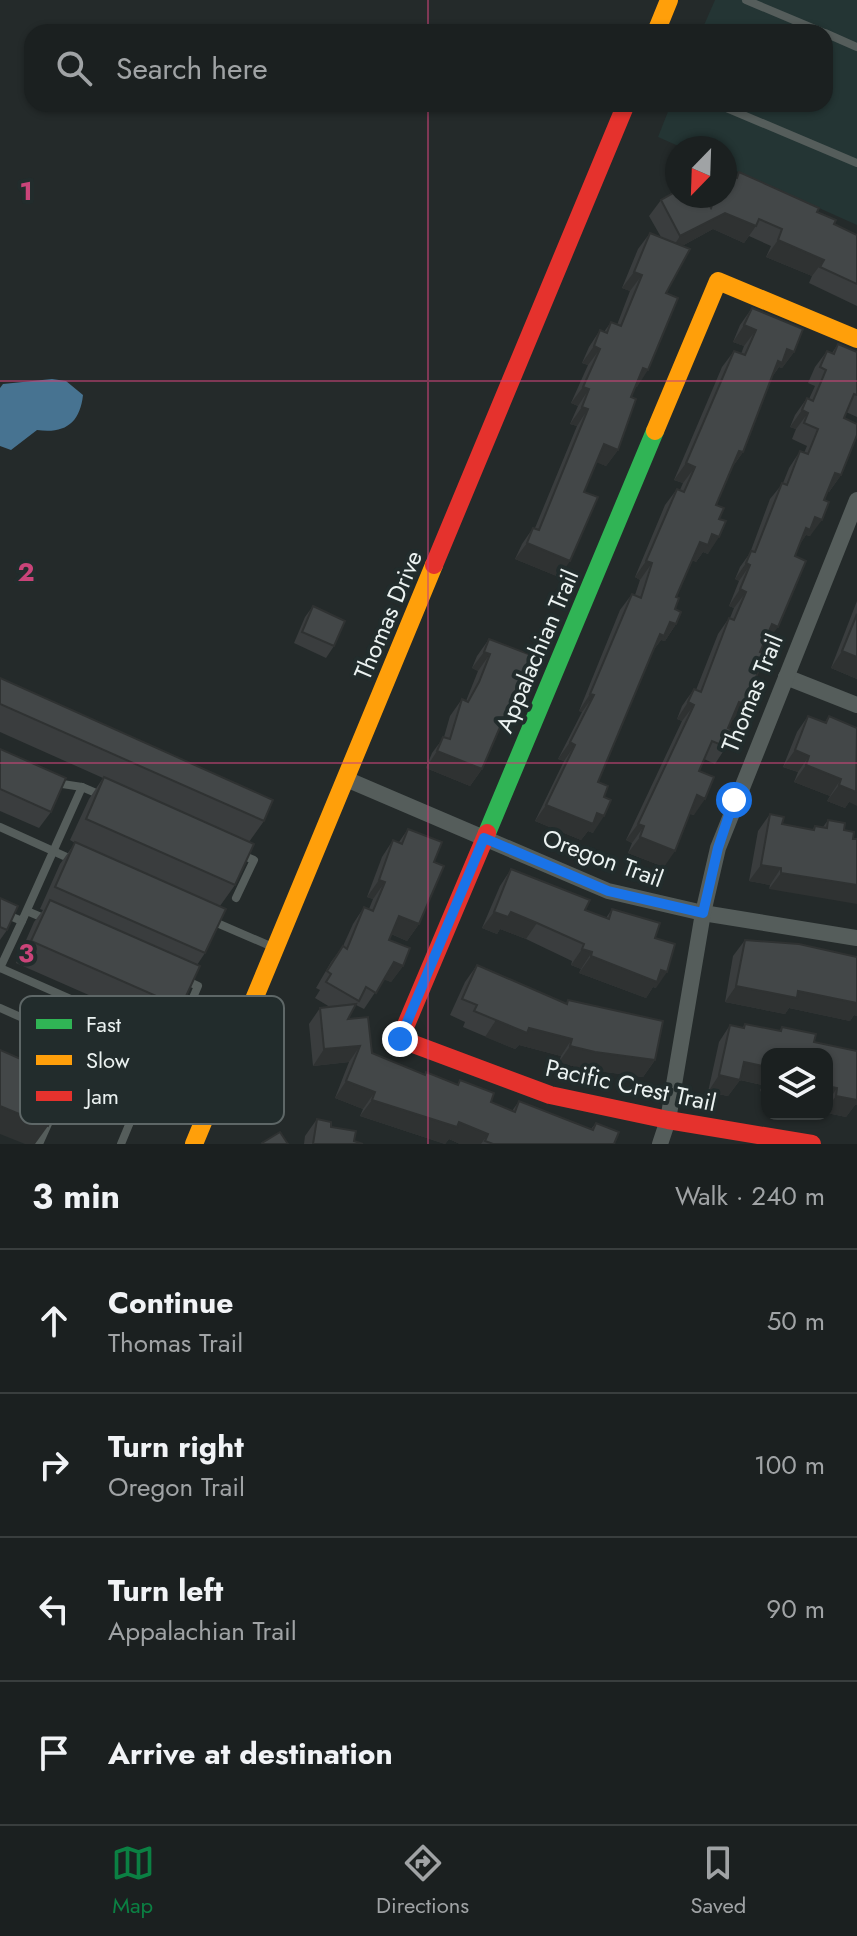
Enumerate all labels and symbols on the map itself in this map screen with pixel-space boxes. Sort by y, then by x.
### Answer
north arrow [665,136,737,208]
text: 1 [19,172,33,210]
street label: Thomas Drive [345,545,431,685]
text: 2 [17,553,35,591]
street label: Appalachian Trail [487,564,587,738]
street label: Thomas Trail [712,629,792,757]
route start [716,782,752,818]
street label: Oregon Trail [538,820,668,896]
text: 3 [18,934,34,972]
legend [20,996,284,1124]
text: Fast [86,1008,122,1040]
route end [382,1021,418,1057]
text: Slow [86,1044,130,1076]
street label: Pacific Crest Trail [542,1050,720,1120]
text: Jam [83,1080,119,1112]

